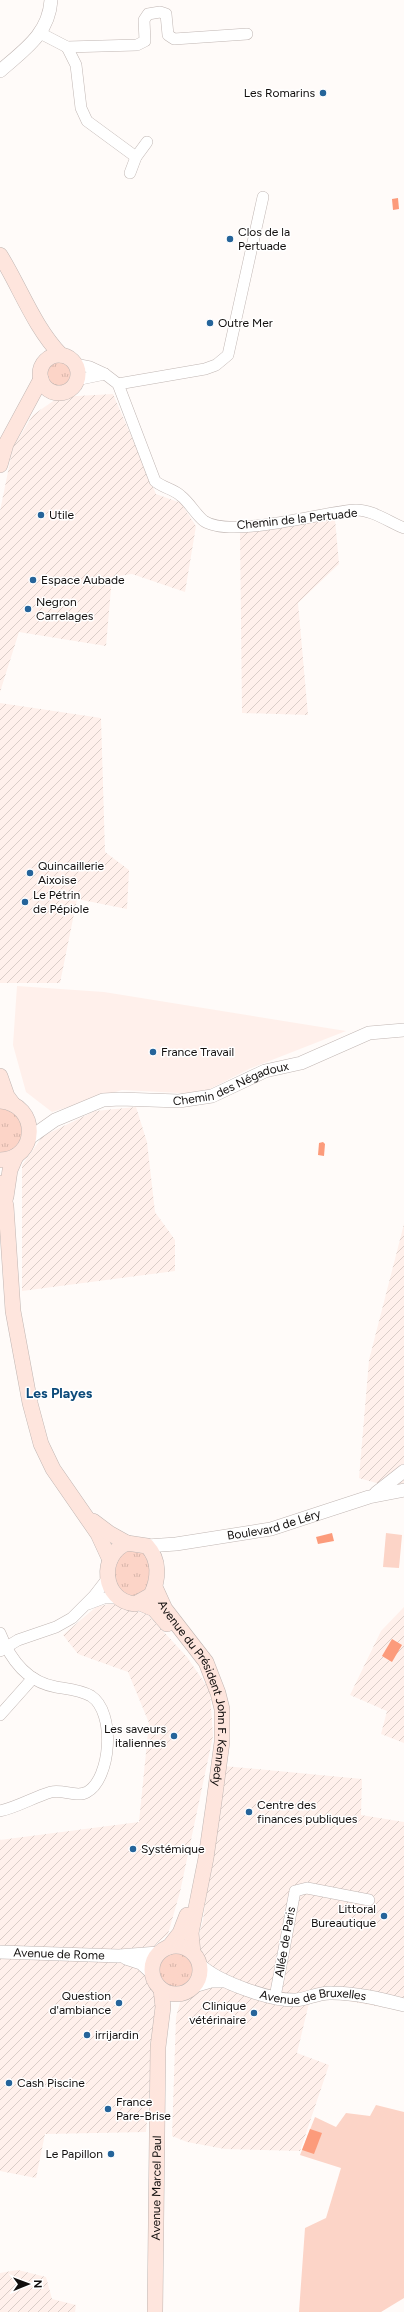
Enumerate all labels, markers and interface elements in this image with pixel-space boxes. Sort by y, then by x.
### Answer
place label: Les Romarins [244,86,315,100]
marker: Les Romarins [318,88,328,98]
place label: Clos de la Pertuade [238,225,290,253]
marker: Clos de la Pertuade [225,234,235,244]
place label: Outre Mer [218,316,273,330]
marker: Outre Mer [205,318,215,328]
street label: Chemin de la Pertuade [236,506,358,532]
place label: Utile [49,508,74,522]
marker: Utile [36,510,46,520]
place label: Espace Aubade [41,573,125,587]
marker: Espace Aubade [28,575,38,585]
place label: Negron Carrelages [36,595,94,623]
marker: Negron Carrelages [23,604,33,614]
place label: Quincaillerie Aixoise [38,859,105,887]
marker: Quincaillerie Aixoise [25,868,35,878]
place label: Le Pétrin de Pépiole [33,888,89,916]
marker: Le Pétrin de Pépiole [20,897,30,907]
place label: France Travail [161,1045,234,1059]
marker: France Travail [148,1047,158,1057]
street label: Chemin des Négadoux [173,1059,290,1108]
district label: Les Playes [26,1385,93,1402]
street label: Boulevard de Léry [226,1506,323,1543]
street label: Avenue du Président John F. Kennedy [155,1598,229,1788]
place label: Les saveurs italiennes [104,1722,166,1750]
marker: Les saveurs italiennes [169,1731,179,1741]
place label: Centre des finances publiques [257,1798,358,1826]
marker: Centre des finances publiques [244,1807,254,1817]
place label: Systémique [141,1842,205,1856]
marker: Systémique [128,1844,138,1854]
place label: Littoral Bureautique [311,1902,376,1930]
street label: Allée de Paris [272,1905,298,1978]
marker: Littoral Bureautique [379,1911,389,1921]
street label: Avenue de Rome [13,1945,105,1963]
street label: Avenue de Bruxelles [258,1986,368,2007]
place label: Question d'ambiance [50,1989,111,2017]
marker: Question d'ambiance [114,1998,124,2008]
place label: Clinique vétérinaire [189,1999,246,2027]
marker: Clinique vétérinaire [249,2008,259,2018]
place label: irrijardin [95,2028,139,2042]
marker: irrijardin [82,2030,92,2040]
place label: Cash Piscine [17,2076,85,2090]
marker: Cash Piscine [4,2078,14,2088]
place label: France Pare-Brise [116,2095,171,2123]
marker: France Pare-Brise [103,2104,113,2114]
street label: Avenue Marcel Paul [149,2135,164,2241]
place label: Le Papillon [45,2147,103,2161]
marker: Le Papillon [106,2149,116,2159]
north arrow [8,2264,48,2304]
text: N [31,2279,44,2288]

